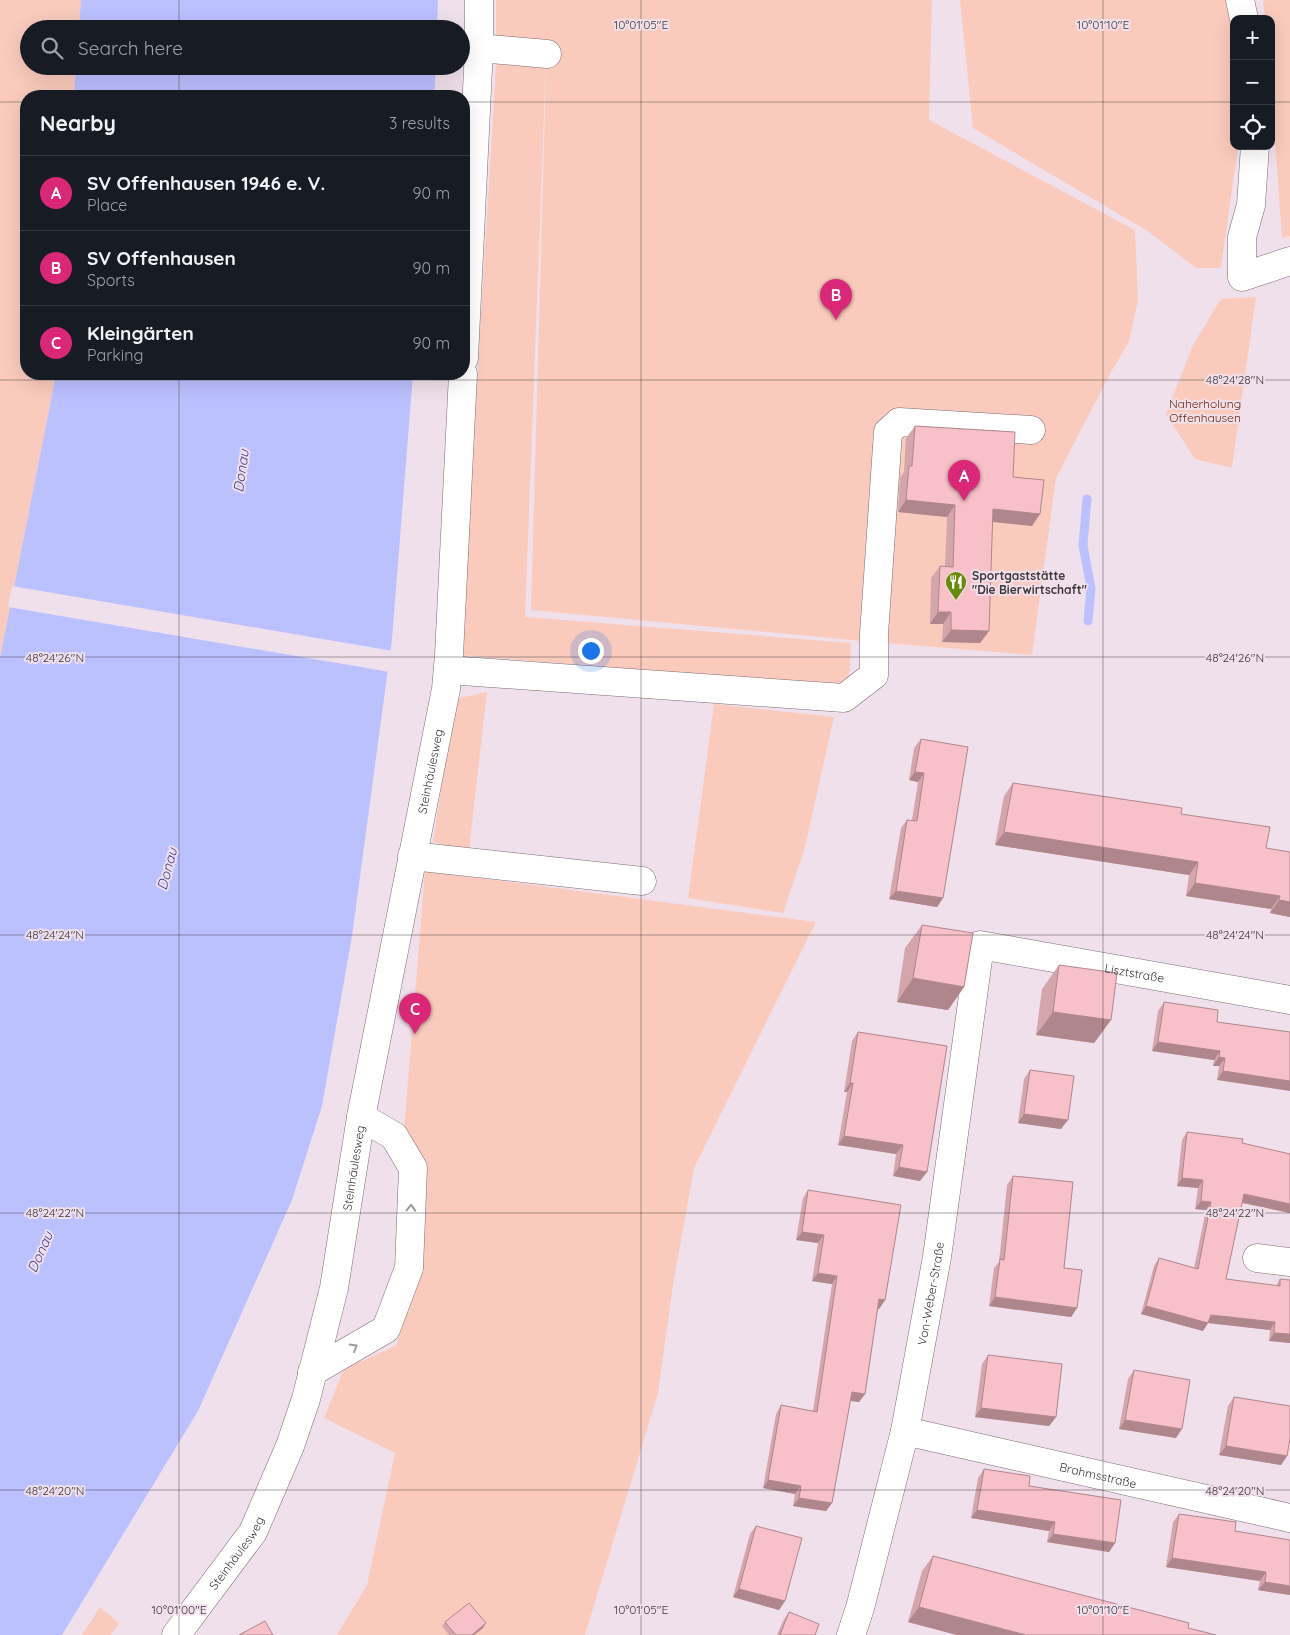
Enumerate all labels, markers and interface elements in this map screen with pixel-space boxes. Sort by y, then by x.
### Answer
map controls [1230,15,1275,150]
button: + [1230,15,1275,60]
text: 10°01'05"E [614,17,668,32]
text: 10°01'10"E [1077,17,1129,32]
search box [20,20,470,75]
icon: search [38,34,66,62]
text: Search here [78,36,183,60]
button: − [1230,60,1275,105]
button: locate [1230,105,1275,150]
text: Nearby [40,110,116,136]
text: 3 results [389,113,450,133]
text: SV Offenhausen 1946 e. V. [87,171,325,195]
text: A [51,183,61,203]
text: 90 m [413,183,450,203]
text: Place [87,195,127,215]
text: SV Offenhausen [87,246,236,270]
text: B [51,258,61,278]
text: 90 m [413,258,450,278]
text: Sports [87,270,135,290]
pin: B [820,279,852,320]
text: Kleingärten [87,321,194,345]
text: C [51,333,61,353]
text: 90 m [413,333,450,353]
text: Parking [87,345,144,365]
text: 48°24'28"N [1206,372,1264,387]
park label: Naherholung Offenhausen [1169,396,1241,425]
water label: Donau [229,447,253,494]
pin: A [948,460,980,501]
place label: Sportgaststätte "Die Bierwirtschaft" [972,568,1087,597]
restaurant icon: Sportgaststätte "Die Bierwirtschaft" [944,570,968,601]
your location [578,638,604,664]
text: 48°24'26"N [26,650,84,665]
text: 48°24'26"N [1206,650,1264,665]
street label: Steinhäulesweg [414,727,445,815]
water label: Donau [153,845,182,892]
text: 48°24'24"N [26,927,84,942]
text: 48°24'24"N [1206,927,1264,942]
street label: Lisztstraße [1104,960,1166,985]
pin: C [399,993,431,1034]
street label: Steinhäulesweg [339,1124,367,1212]
one-way arrow [406,1203,417,1211]
text: 48°24'22"N [26,1205,84,1220]
text: 48°24'22"N [1206,1205,1264,1220]
water label: Donau [23,1228,57,1275]
street label: Von-Weber-Straße [913,1240,947,1346]
one-way arrow [348,1344,357,1354]
street label: Brahmsstraße [1058,1459,1138,1491]
text: 48°24'20"N [25,1483,85,1498]
text: 48°24'20"N [1205,1483,1265,1498]
street label: Steinhäulesweg [205,1514,266,1592]
text: 10°01'00"E [151,1602,207,1617]
text: 10°01'05"E [614,1602,668,1617]
text: 10°01'10"E [1077,1602,1129,1617]

